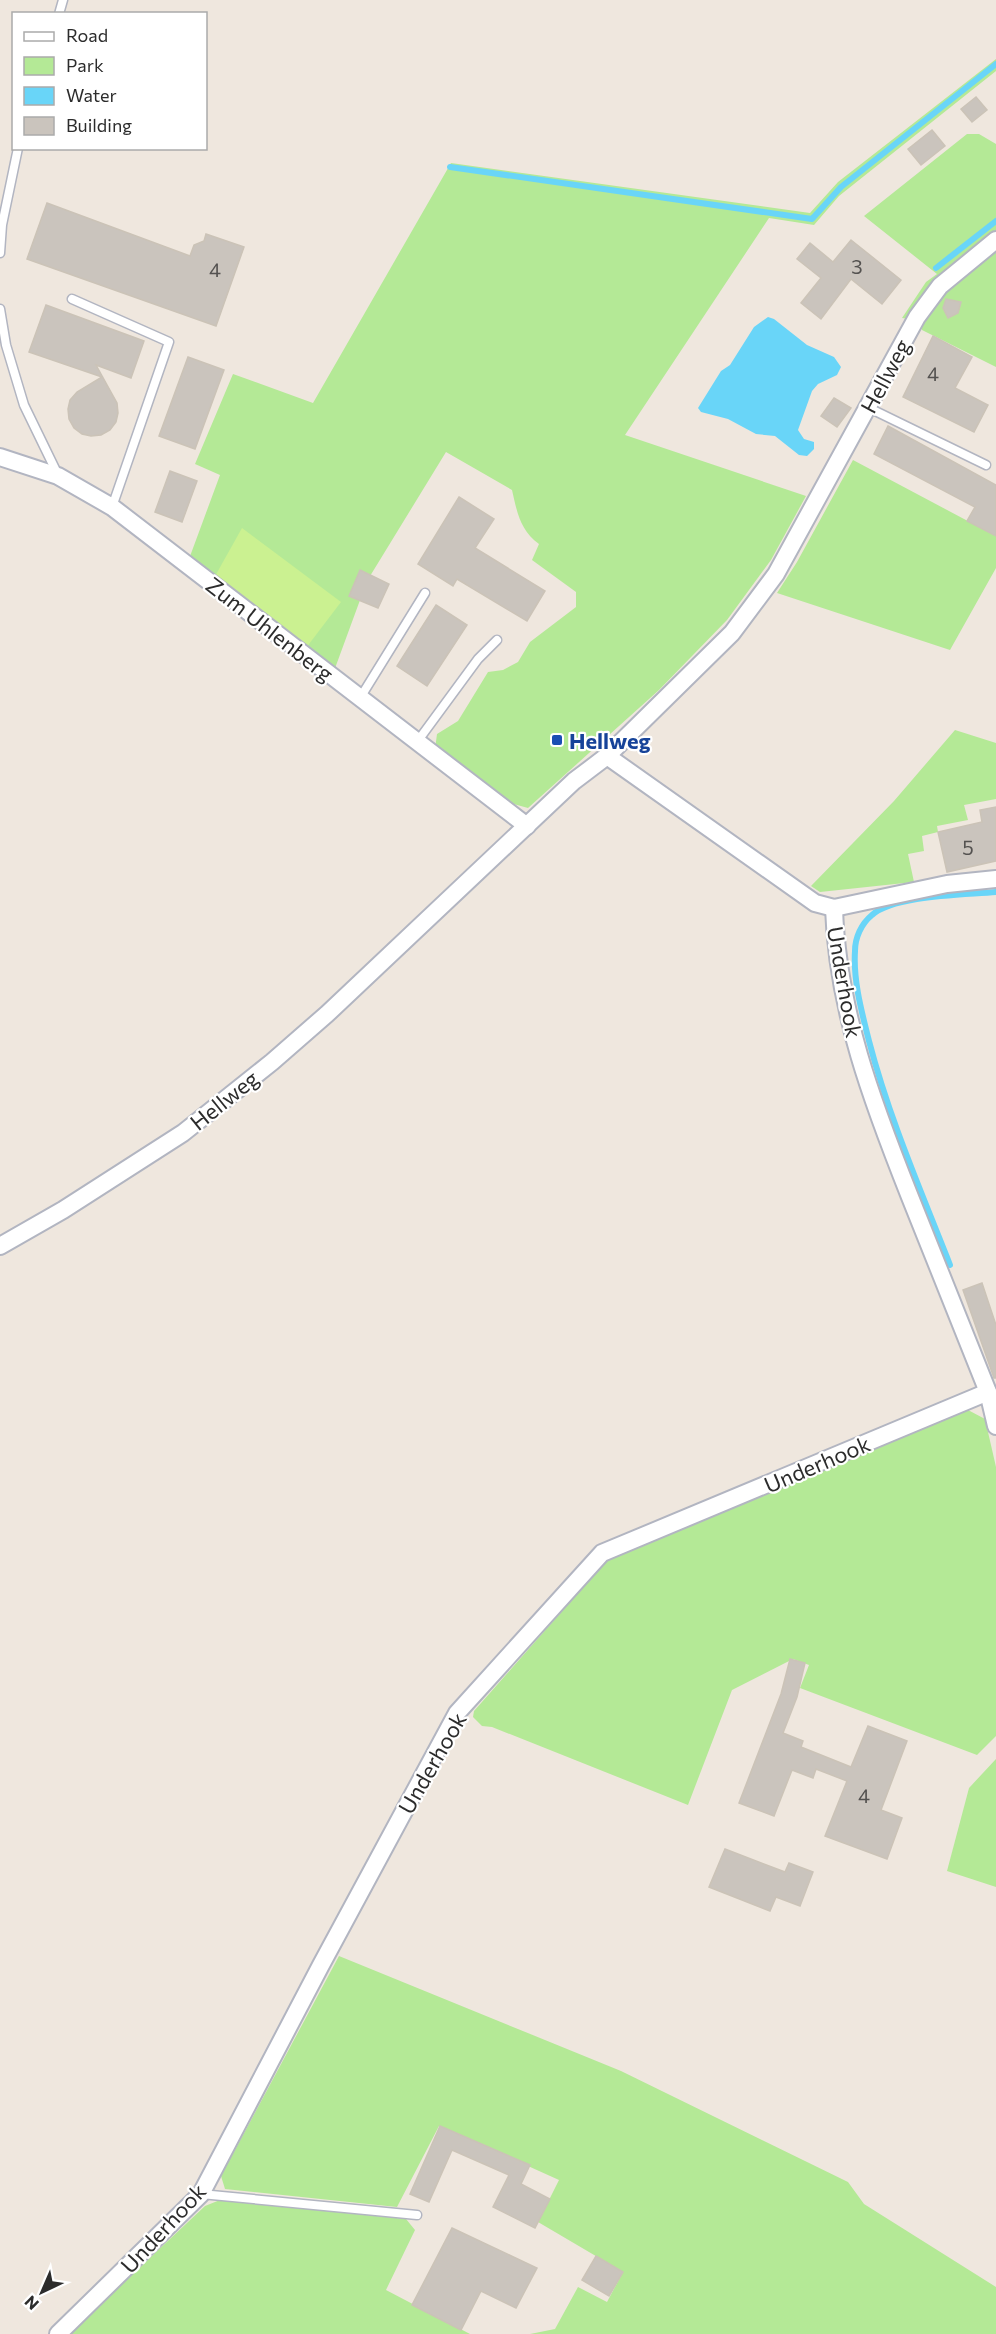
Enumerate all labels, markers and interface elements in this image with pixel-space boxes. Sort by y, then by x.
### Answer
legend [12,12,207,150]
text: Road [66,24,108,46]
text: Park [66,54,104,76]
text: Water [66,84,117,106]
text: Building [66,114,132,136]
house number: 3 [851,254,863,278]
house number: 4 [209,257,221,281]
street label: Hellweg [854,334,916,418]
house number: 4 [927,361,939,385]
street label: Zum Uhlenberg [201,571,339,687]
place label: Hellweg [569,727,651,754]
marker: Hellweg [550,733,564,747]
house number: 5 [962,835,974,859]
street label: Underhook [822,924,868,1040]
street label: Hellweg [184,1064,264,1136]
street label: Underhook [760,1430,874,1498]
street label: Underhook [392,1707,472,1819]
house number: 4 [858,1783,870,1807]
street label: Underhook [115,2178,211,2278]
north arrow [12,2262,72,2322]
text: N [20,2292,42,2314]

